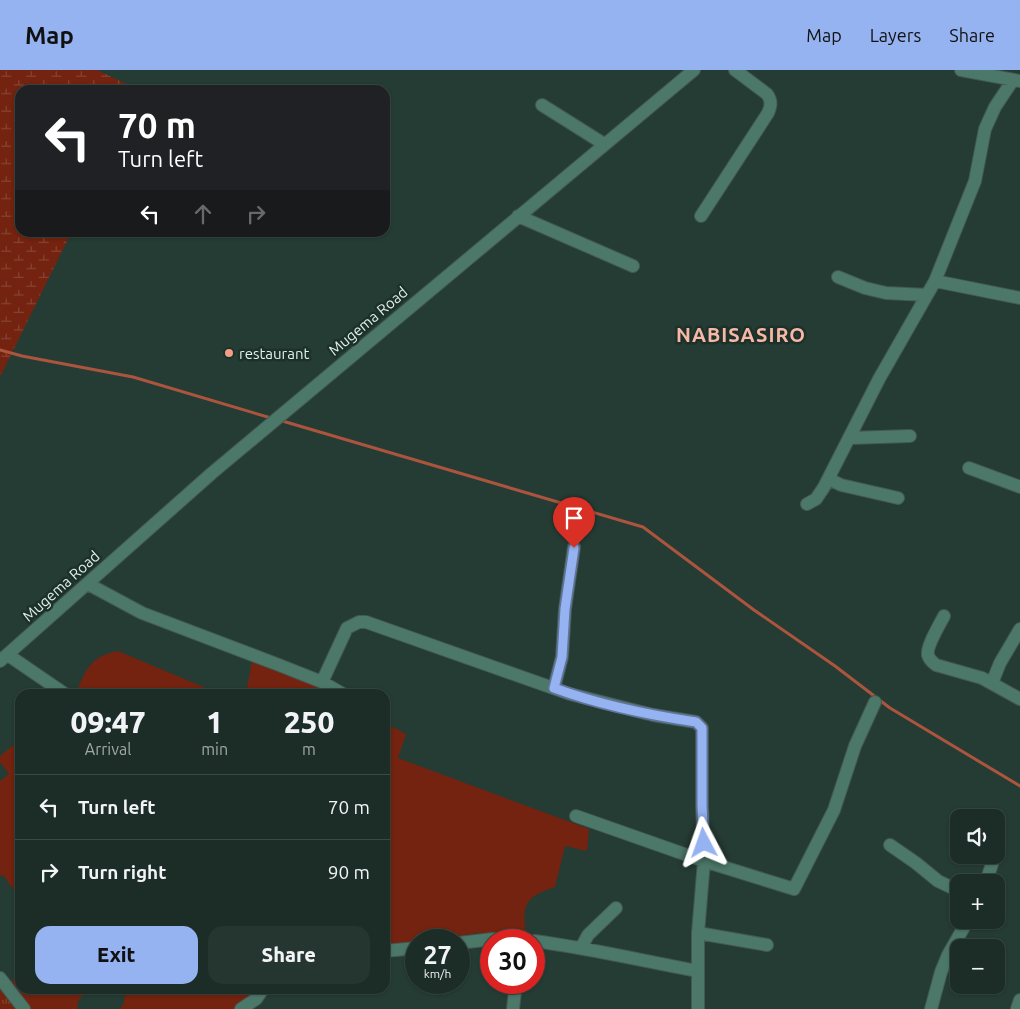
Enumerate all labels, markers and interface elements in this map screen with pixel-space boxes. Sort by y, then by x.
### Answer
text: Map [25,22,74,49]
text: Map [806,25,842,45]
text: Layers [870,25,921,45]
text: Share [949,25,995,45]
icon: left [35,105,100,170]
text: 70 m [118,105,196,145]
text: Turn left [118,146,203,171]
icon: left [136,200,164,228]
icon: ahead [189,200,217,228]
icon: right [242,200,270,228]
street label: Mugema Road [325,283,411,359]
district label: NABISASIRO [676,323,806,346]
place label: restaurant [239,345,310,362]
marker: restaurant [223,347,235,359]
pin [553,497,595,548]
icon: arrive [560,504,588,532]
street label: Mugema Road [19,547,103,625]
text: 09:47 [71,705,146,739]
text: 1 [206,705,223,739]
text: 250 [284,705,334,739]
text: Arrival [85,740,131,758]
text: min [201,740,228,758]
text: m [302,740,316,758]
icon: left [35,793,63,821]
text: Turn left [78,796,156,818]
text: 70 m [328,796,370,818]
map controls [950,809,1005,994]
button: sound [950,809,1005,864]
position arrow [677,816,729,868]
icon: right [35,858,63,886]
text: Turn right [78,861,166,883]
text: 90 m [328,861,370,883]
button: + [950,874,1005,929]
button: Exit [35,926,198,984]
button: Share [208,926,370,984]
speed limit sign: 30 [480,929,545,994]
button: − [950,939,1005,994]
text: 27 [423,941,452,969]
text: km/h [424,967,451,980]

